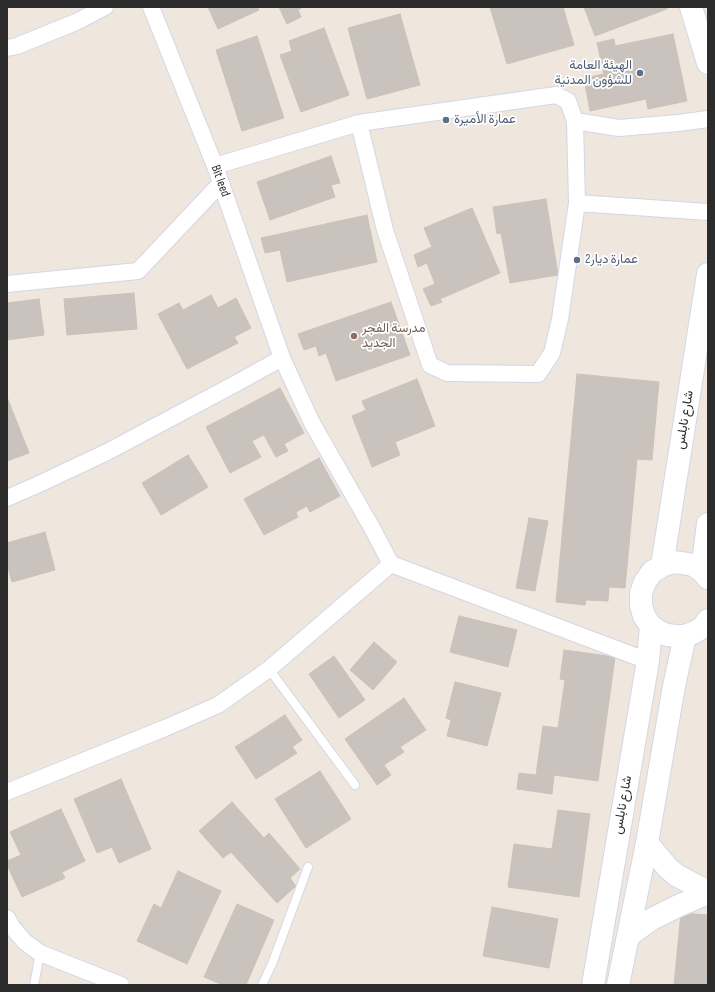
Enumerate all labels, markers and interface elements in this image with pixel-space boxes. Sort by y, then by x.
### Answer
place label: الهيئة العامة للشؤون المدنية [554,58,632,89]
marker: الهيئة العامة للشؤون المدنية [635,68,645,78]
place label: عمارة الأميرة [454,112,516,128]
marker: عمارة الأميرة [441,115,451,125]
street label: Bit leed [207,163,233,199]
place label: عمارة ديار2 [585,252,638,268]
marker: عمارة ديار2 [572,255,582,265]
place label: مدرسة الفجر الجديد [362,321,425,352]
marker: مدرسة الفجر الجديد [349,331,359,341]
street label: شارع نابلس [673,389,697,451]
street label: شارع نابلس [610,774,636,836]

